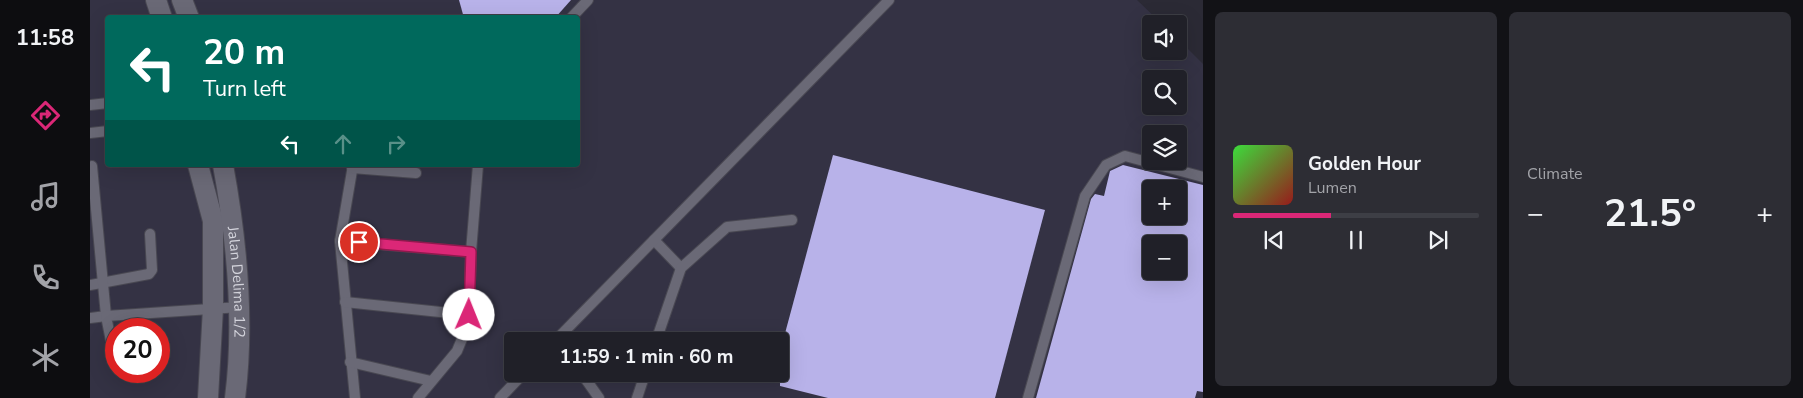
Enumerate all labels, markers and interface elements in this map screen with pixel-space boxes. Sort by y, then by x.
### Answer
map controls [1142,15,1187,280]
button: sound [1142,15,1187,60]
text: 11:58 [16,23,74,53]
text: 20 m [203,29,285,76]
icon: left [120,35,185,100]
button: search [1142,70,1187,115]
text: Turn left [203,74,286,104]
icon: directions [28,98,63,133]
button: layers [1142,125,1187,170]
icon: left [276,130,304,158]
icon: ahead [329,130,357,158]
icon: right [382,130,410,158]
text: Golden Hour [1308,151,1421,177]
text: Climate [1527,163,1582,185]
text: Lumen [1308,177,1357,199]
icon: music [28,179,63,214]
button: + [1142,180,1187,225]
text: 21.5° [1604,188,1696,239]
text: − [1527,195,1544,233]
text: + [1756,195,1773,233]
pin [338,221,380,263]
street label: Jalan Delima 1/2 [223,224,249,338]
icon: previous [1260,226,1288,254]
icon: pause [1342,226,1370,254]
icon: next [1424,226,1452,254]
icon: arrive [345,228,373,256]
button: − [1142,235,1187,280]
icon: phone [28,260,63,295]
position arrow [442,288,494,340]
speed limit sign: 20 [105,318,170,383]
icon: climate [28,340,63,375]
text: 11:59 · 1 min · 60 m [559,344,734,370]

